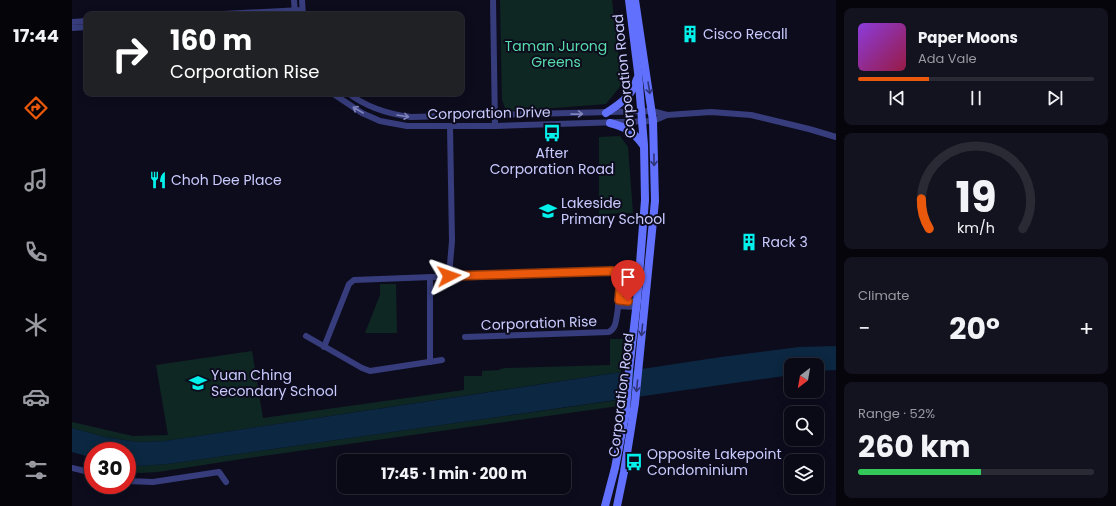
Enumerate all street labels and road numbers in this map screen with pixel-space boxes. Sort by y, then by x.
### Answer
street label: Corporation Road [608,13,640,139]
street label: Corporation Drive [427,102,551,124]
street label: Corporation Rise [481,311,598,335]
street label: Corporation Road [603,332,639,458]

